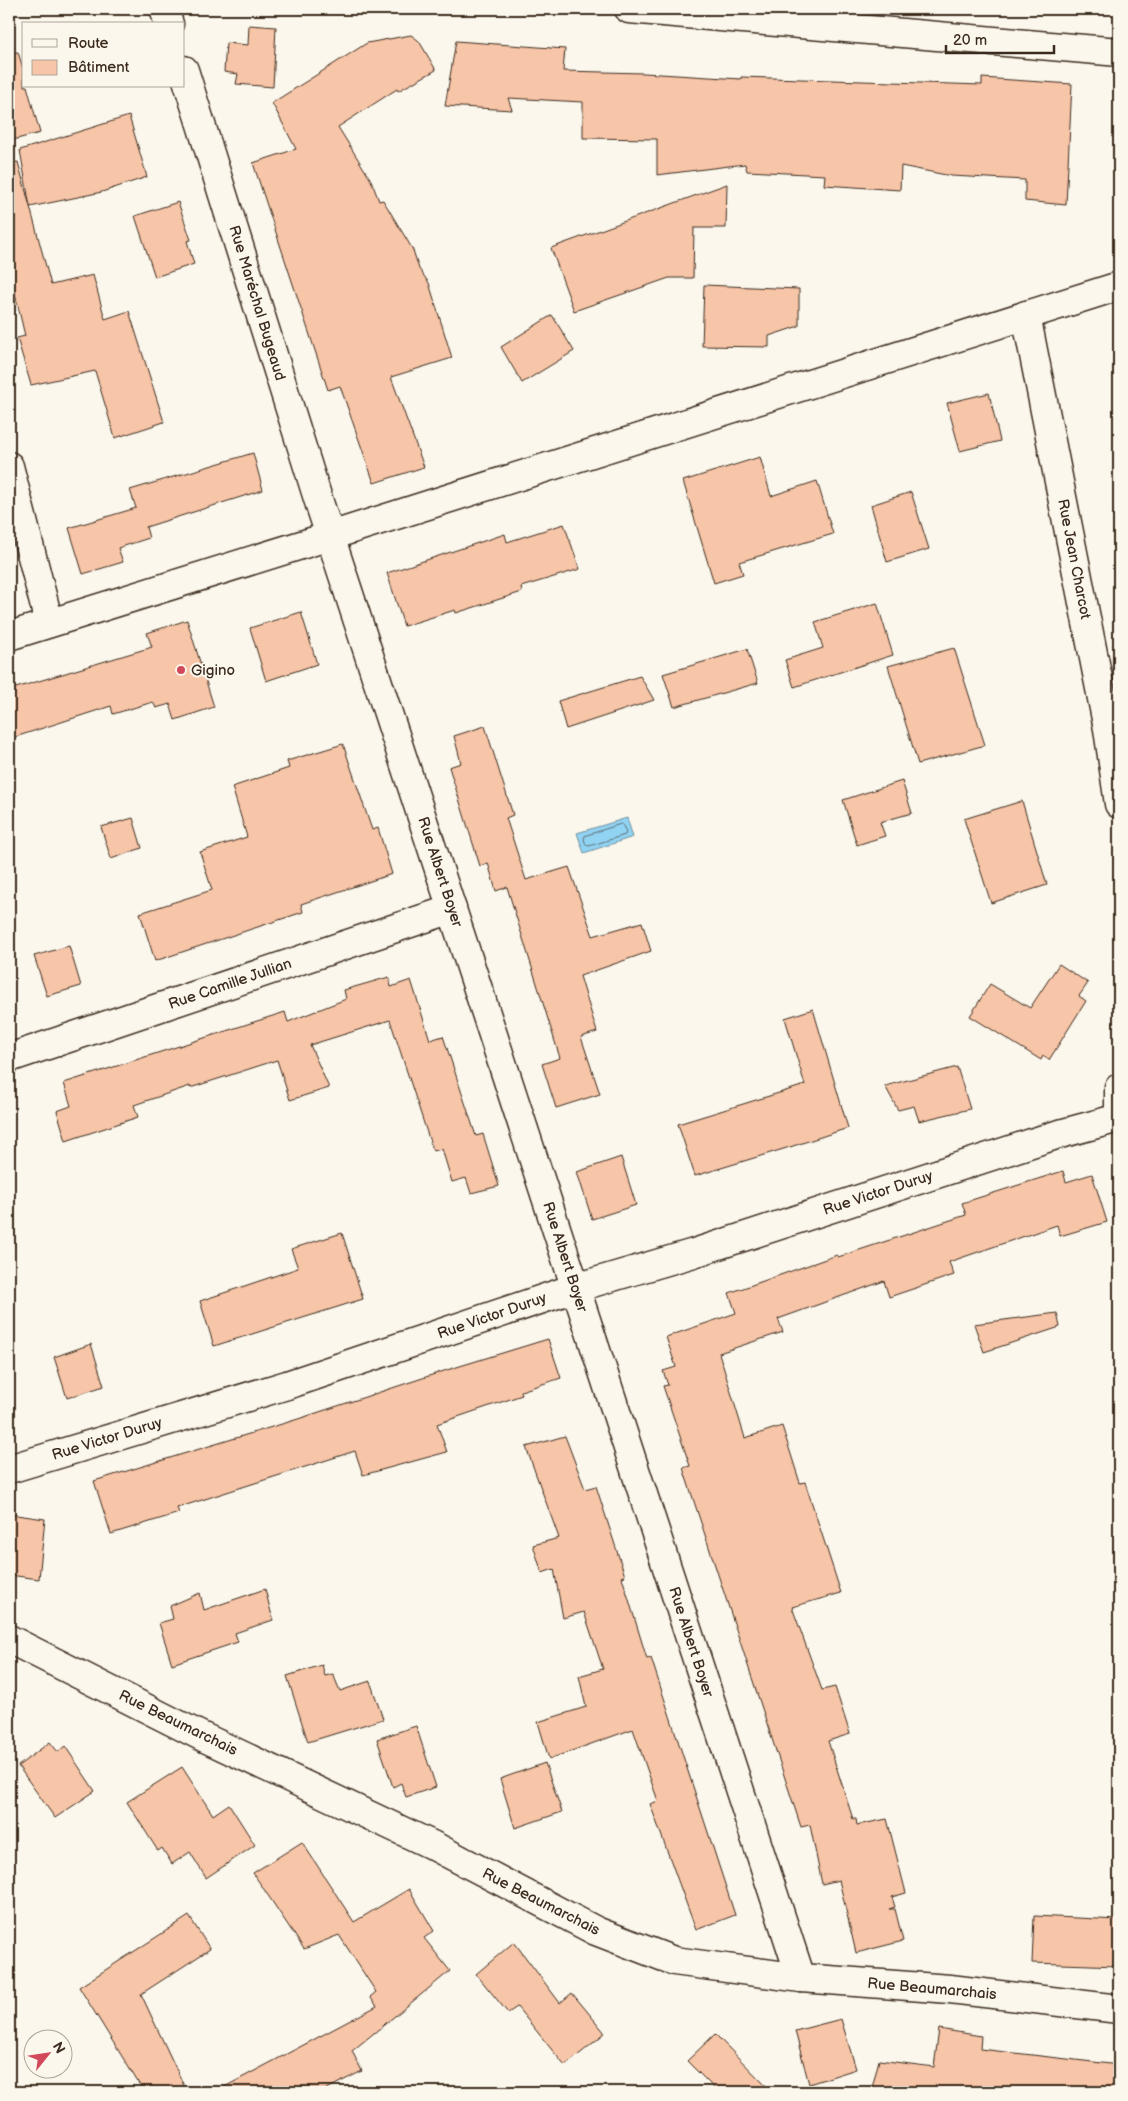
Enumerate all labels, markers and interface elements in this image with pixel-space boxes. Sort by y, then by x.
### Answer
legend [22,22,185,88]
scale bar [946,22,1053,54]
text: 20 m [953,31,987,50]
text: Route [68,34,109,53]
text: Bâtiment [68,58,130,77]
street label: Rue Maréchal Bugeaud [224,223,290,383]
street label: Rue Jean Charcot [1053,497,1095,621]
place label: Gigino [191,661,235,680]
marker: Gigino [175,664,187,676]
street label: Rue Albert Boyer [413,814,467,930]
street label: Rue Camille Jullian [166,954,294,1014]
street label: Rue Victor Duruy [821,1166,935,1220]
street label: Rue Albert Boyer [538,1199,592,1315]
street label: Rue Victor Duruy [435,1288,549,1344]
street label: Rue Victor Duruy [50,1413,165,1465]
street label: Rue Albert Boyer [664,1584,718,1700]
street label: Rue Beaumarchais [116,1686,241,1760]
street label: Rue Beaumarchais [479,1864,604,1940]
street label: Rue Beaumarchais [867,1974,998,2004]
north arrow [22,2028,72,2078]
text: N [49,2039,69,2057]

